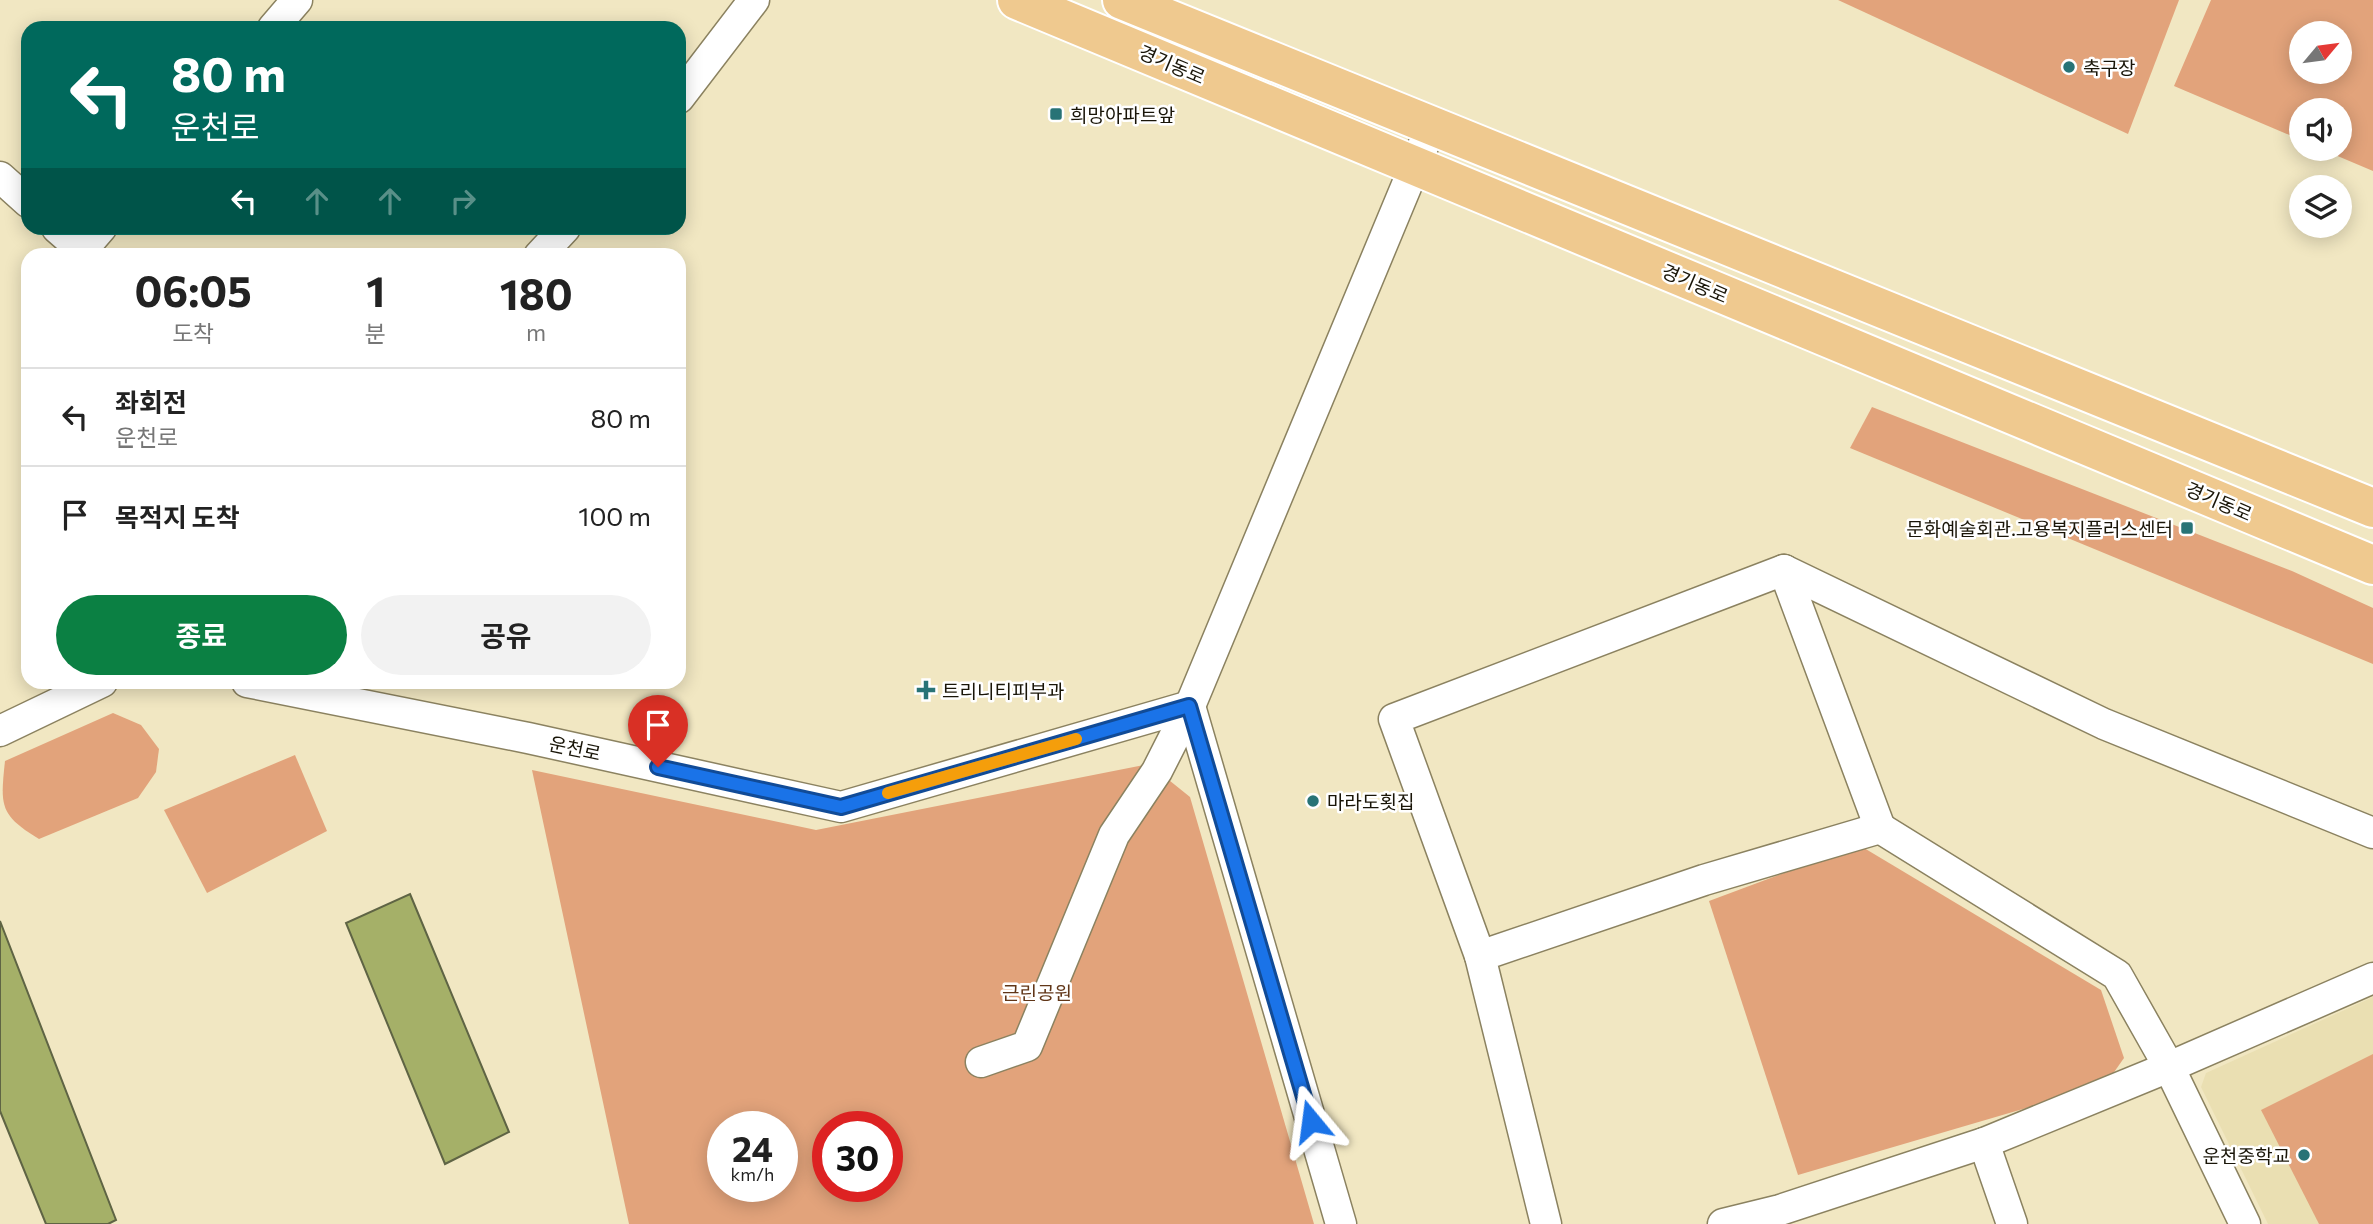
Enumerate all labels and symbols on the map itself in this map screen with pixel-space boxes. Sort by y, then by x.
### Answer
north arrow [2289,21,2352,84]
street label: 경기동로 [1135,40,1209,88]
place label: 축구장 [2083,56,2135,79]
marker: 축구장 [2061,59,2077,75]
place label: 희망아파트앞 [1070,103,1175,126]
marker: 희망아파트앞 [1048,106,1064,122]
street label: 경기동로 [1658,259,1732,307]
street label: 경기동로 [2182,477,2256,525]
place label: 문화예술회관.고용복지플러스센터 [1906,517,2173,540]
marker: 문화예술회관.고용복지플러스센터 [2179,520,2195,536]
place label: 트리니티피부과 [942,679,1064,702]
marker: 트리니티피부과 [916,680,936,700]
pin [628,695,688,767]
street label: 운천로 [547,731,603,765]
place label: 마라도횟집 [1327,790,1414,813]
marker: 마라도횟집 [1305,793,1321,809]
park label: 근린공원 [1002,981,1072,1004]
position arrow [1274,1084,1348,1158]
speed limit sign: 30 [812,1111,903,1202]
place label: 운천중학교 [2203,1144,2290,1167]
marker: 운천중학교 [2296,1147,2312,1163]

